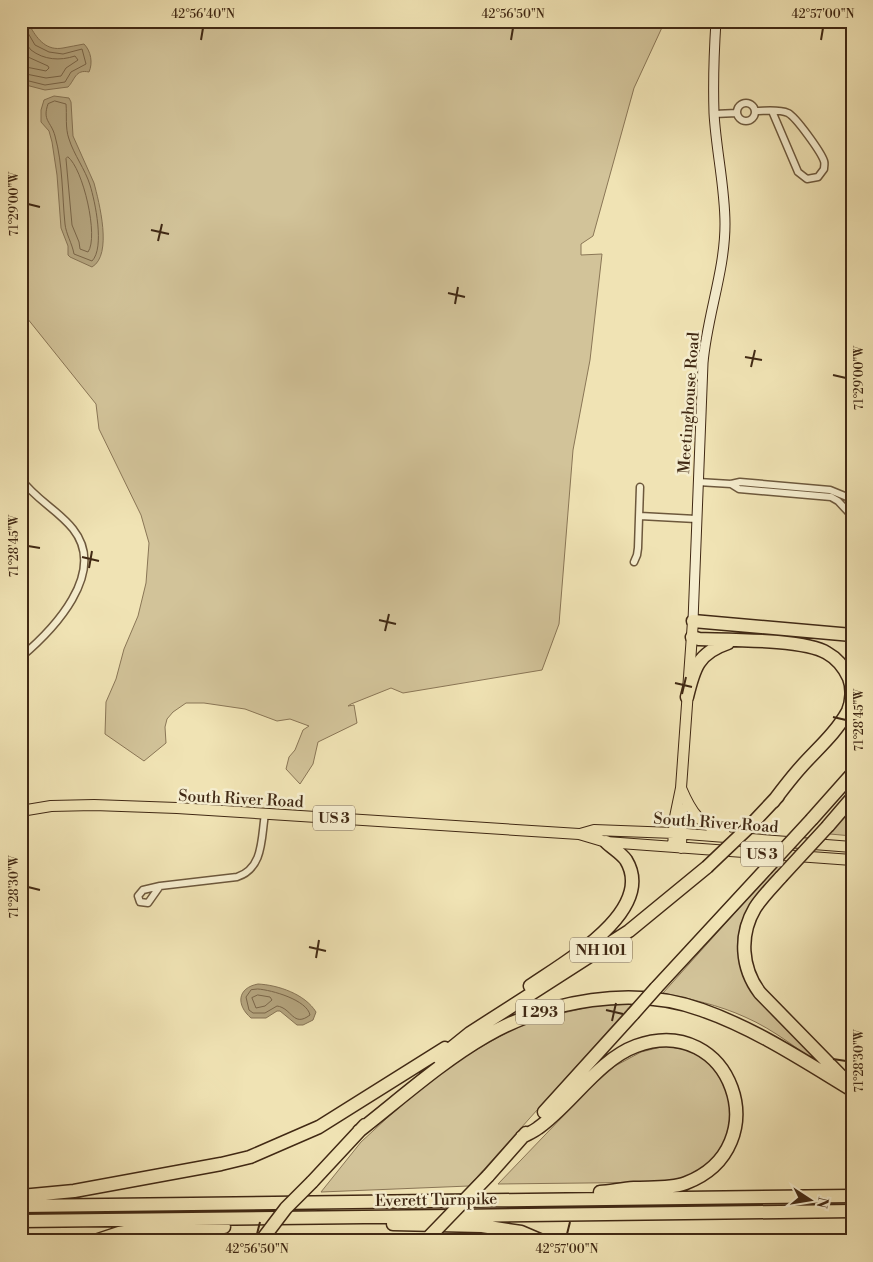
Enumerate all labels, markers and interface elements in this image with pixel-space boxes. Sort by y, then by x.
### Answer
text: 42°56'40"N [171,7,235,22]
text: 42°56'50"N [481,7,545,22]
text: 42°57'00"N [792,7,854,22]
text: 71°29'00"W [7,171,22,236]
street label: Meetinghouse Road [674,331,704,475]
text: 71°29'00"W [852,345,867,410]
text: 71°28'45"W [7,514,22,577]
text: 71°28'45"W [852,688,867,751]
street label: South River Road [178,786,304,812]
road number: US 3 [313,806,355,830]
street label: South River Road [653,809,779,837]
road number: US 3 [741,842,783,866]
text: 71°28'30"W [7,854,22,919]
road number: NH 101 [570,938,632,962]
road number: I 293 [516,1000,564,1024]
text: 71°28'30"W [852,1028,867,1093]
north arrow [786,1174,836,1224]
street label: Everett Turnpike [375,1189,497,1211]
text: N [812,1195,832,1210]
text: 42°56'50"N [225,1242,289,1257]
text: 42°57'00"N [536,1242,598,1257]

